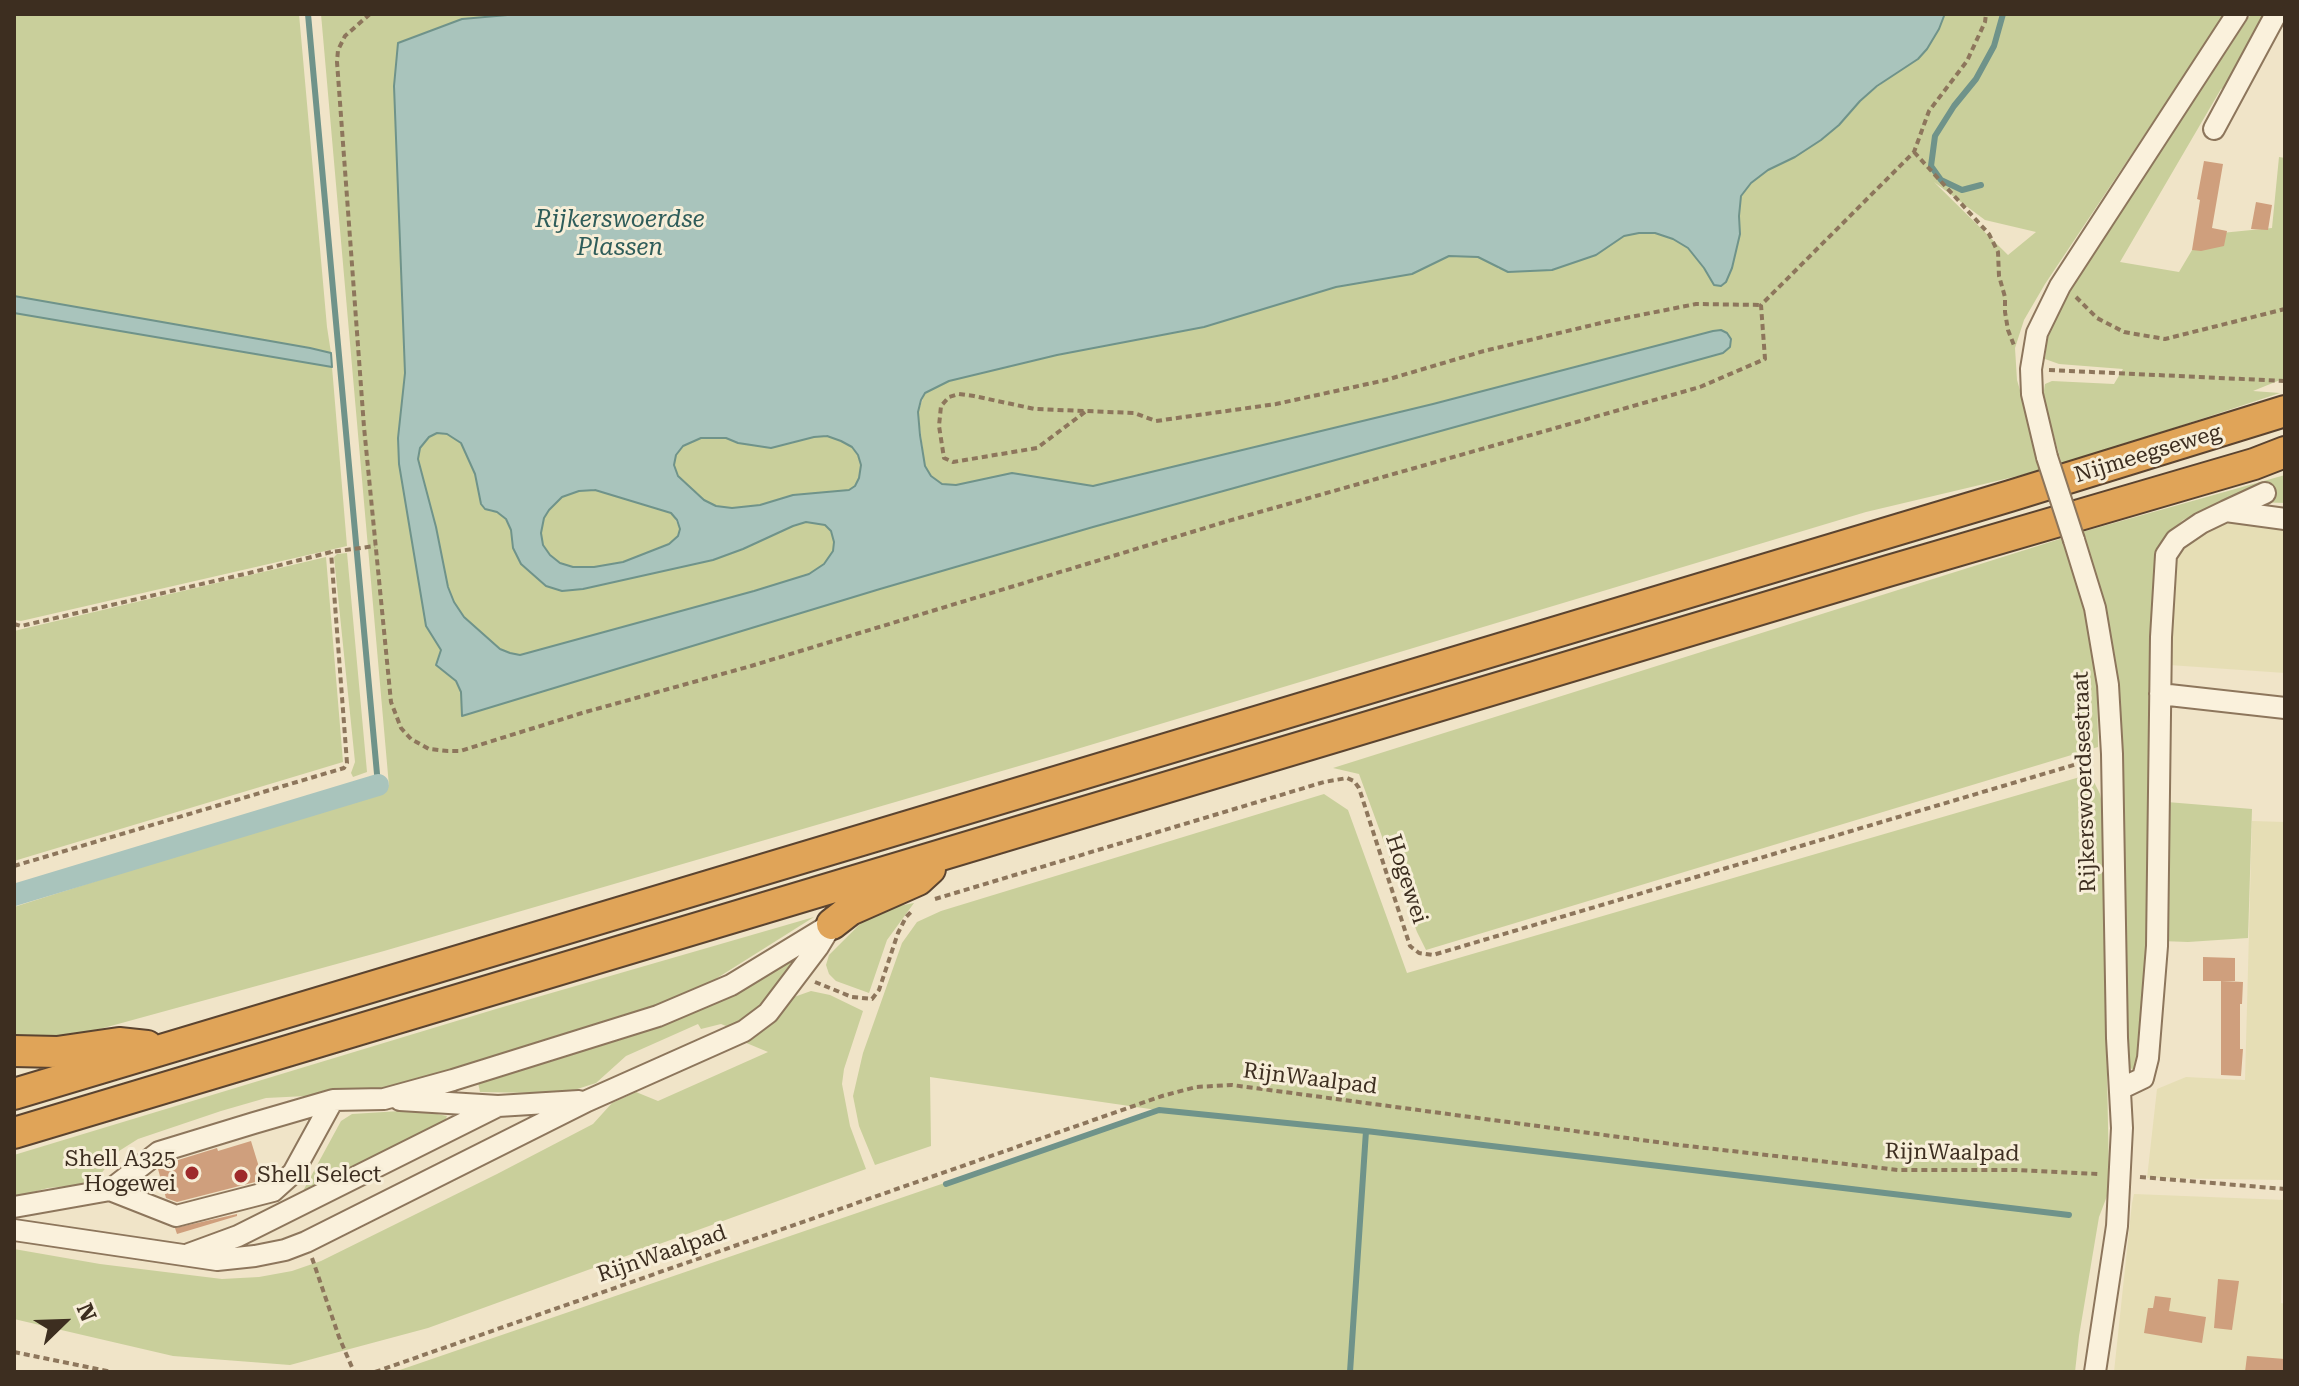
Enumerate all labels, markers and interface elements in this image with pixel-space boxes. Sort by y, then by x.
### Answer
water label: Rijkerswoerdse Plassen [535,206,705,262]
street label: Nijmeegseweg [2071,419,2225,489]
street label: Rijkerswoerdsestraat [2068,671,2102,893]
street label: Hogewei [1379,831,1433,927]
street label: RijnWaalpad [1241,1058,1379,1100]
street label: RijnWaalpad [1884,1139,2020,1167]
place label: Shell A325 Hogewei [65,1147,176,1198]
place label: Shell Select [257,1163,381,1189]
marker: Shell A325 Hogewei [183,1164,201,1182]
marker: Shell Select [232,1167,250,1185]
street label: RijnWaalpad [594,1220,730,1288]
north arrow [24,1282,104,1362]
text: N [72,1300,101,1325]

